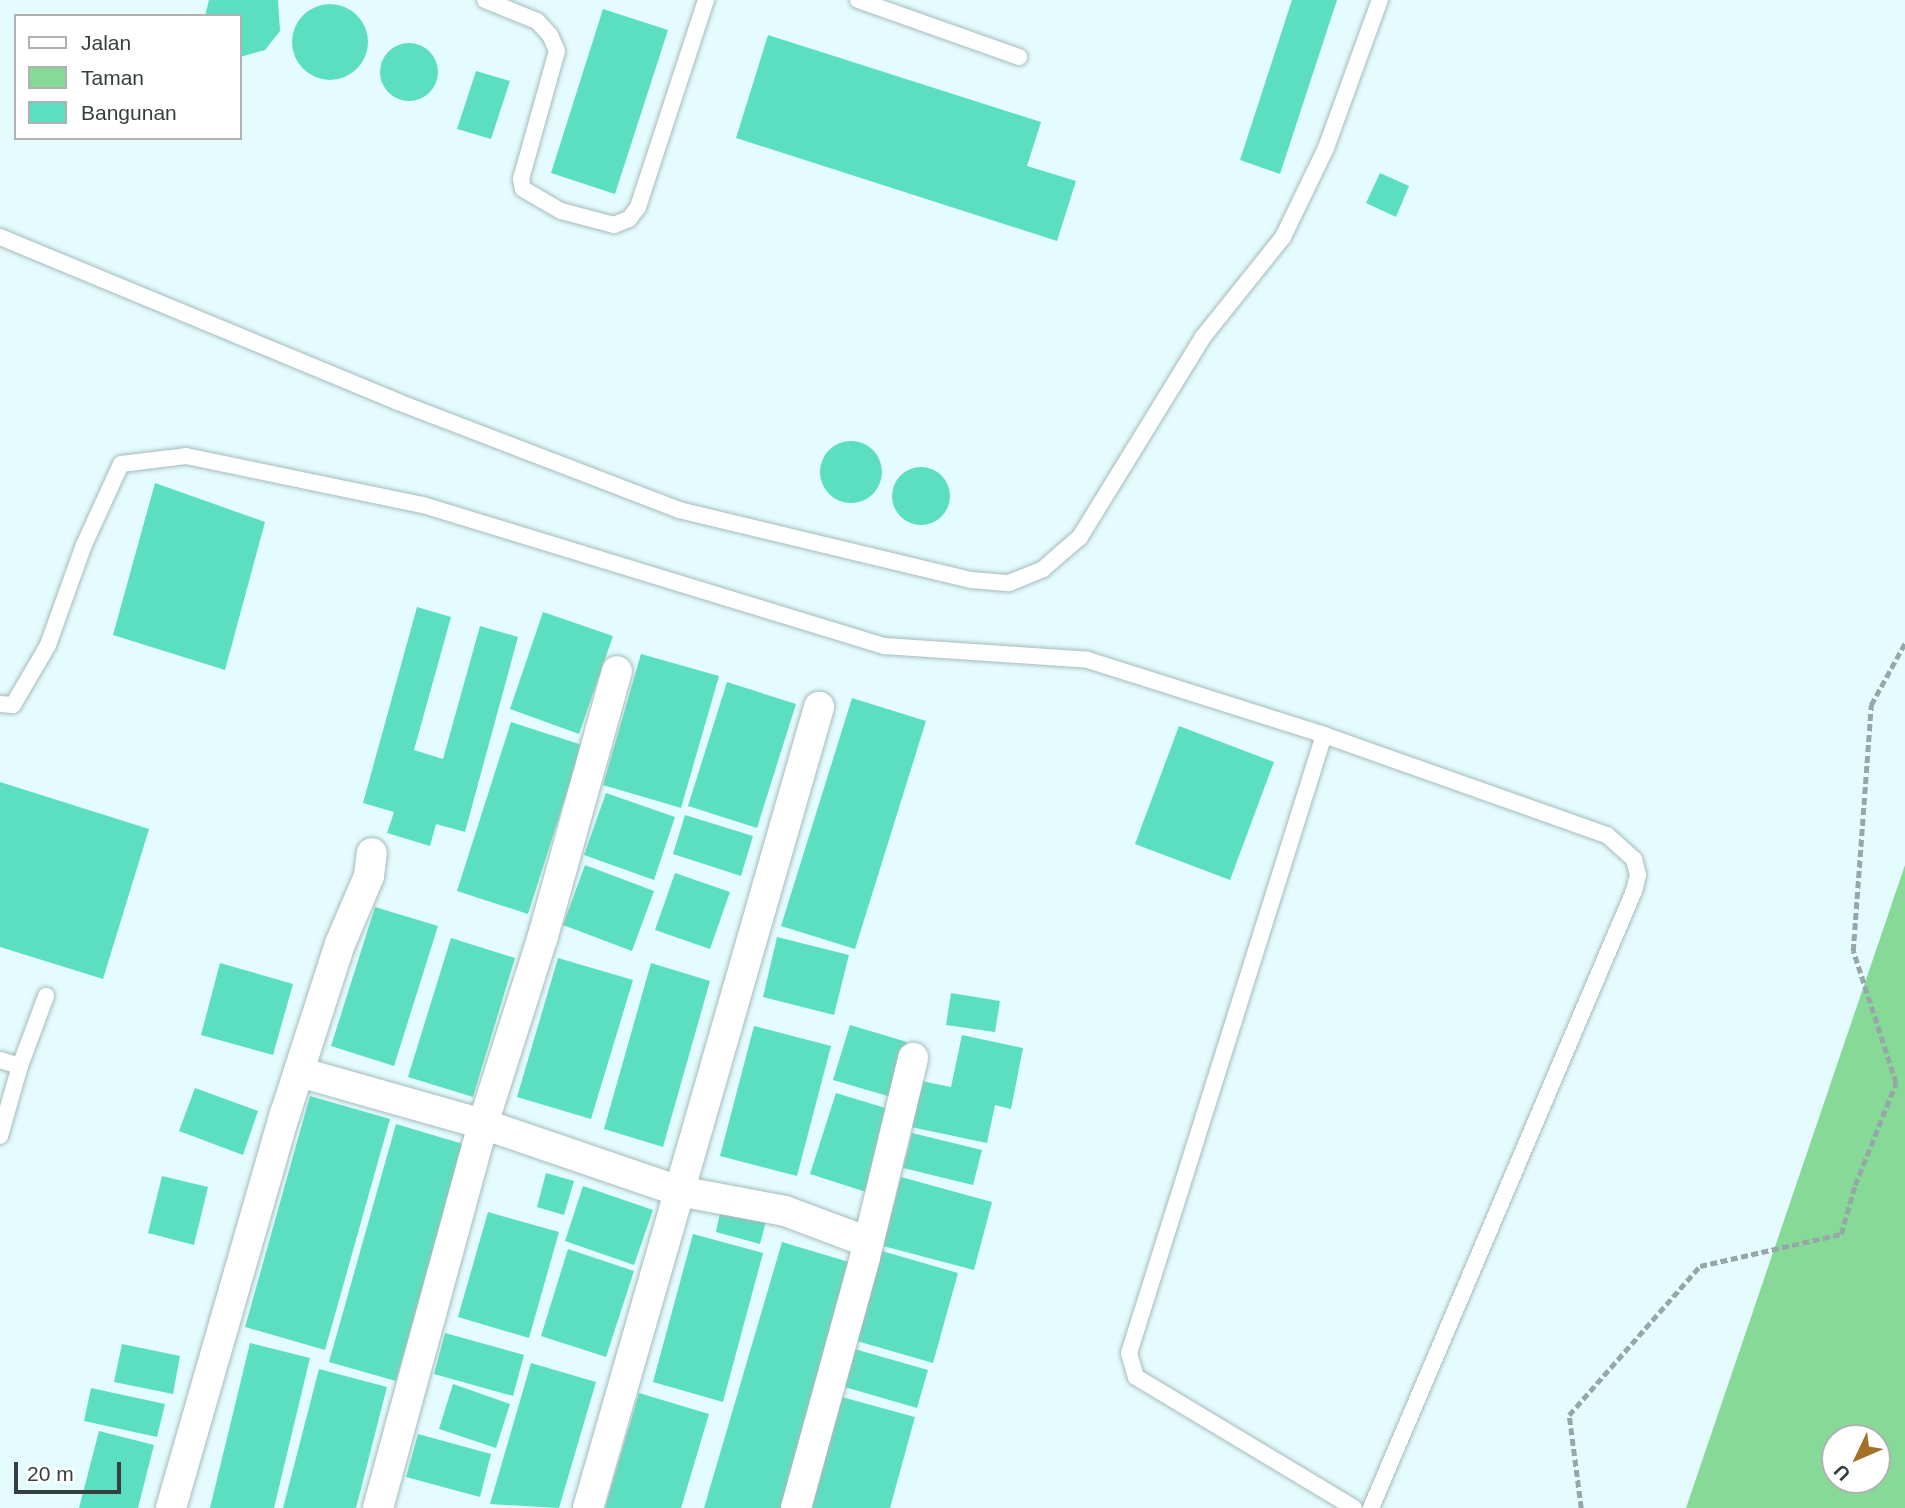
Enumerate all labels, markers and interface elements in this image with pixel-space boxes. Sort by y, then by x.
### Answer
legend [14,14,242,140]
text: Jalan [81,31,131,54]
text: Taman [81,66,144,89]
text: Bangunan [81,101,177,124]
north arrow [1821,1424,1891,1494]
scale bar [18,1448,124,1492]
text: U [1830,1460,1854,1485]
text: 20 m [27,1462,74,1485]

